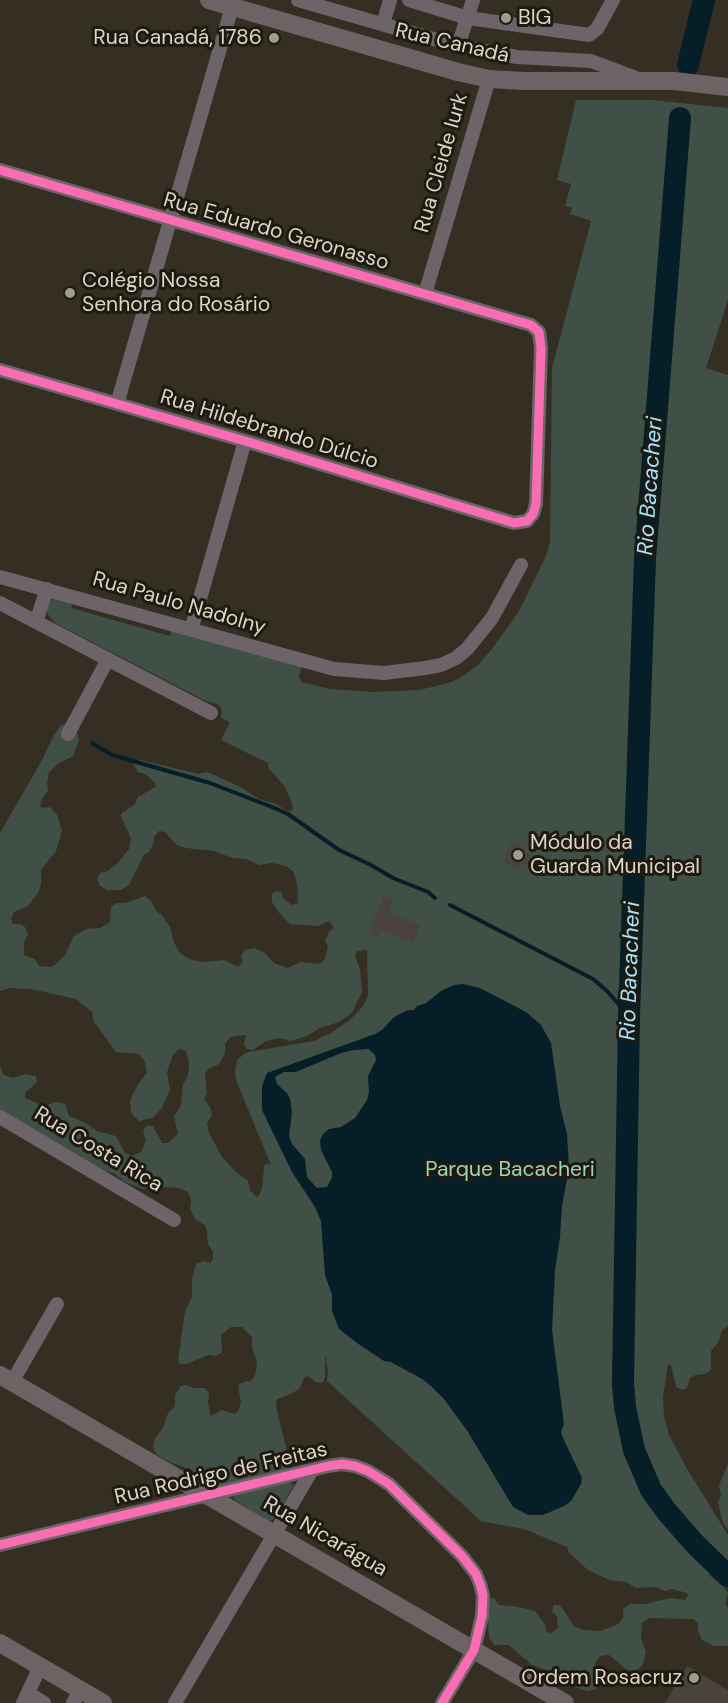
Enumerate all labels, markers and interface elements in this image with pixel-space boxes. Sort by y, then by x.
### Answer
place label: BIG [518,5,551,31]
marker: BIG [499,11,513,25]
street label: Rua Canadá [393,19,511,69]
place label: Rua Canadá, 1786 [93,25,262,51]
marker: Rua Canadá, 1786 [267,31,281,45]
street label: Rua Cleide Iurk [410,90,474,236]
street label: Rua Eduardo Geronasso [160,188,392,276]
place label: Colégio Nossa Senhora do Rosário [82,268,270,318]
marker: Colégio Nossa Senhora do Rosário [63,286,77,300]
street label: Rua Hildebrando Dúlcio [157,385,381,475]
water label: Rio Bacacheri [633,416,669,556]
street label: Rua Paulo Nadolny [89,567,269,641]
place label: Módulo da Guarda Municipal [530,830,700,880]
marker: Módulo da Guarda Municipal [511,848,525,862]
water label: Rio Bacacheri [615,901,647,1041]
street label: Rua Costa Rica [29,1102,167,1198]
park label: Parque Bacacheri [425,1157,595,1183]
street label: Rua Rodrigo de Freitas [112,1437,330,1511]
street label: Rua Nicarágua [259,1491,391,1583]
place label: Ordem Rosacruz [521,1665,682,1691]
marker: Ordem Rosacruz [687,1671,701,1685]

